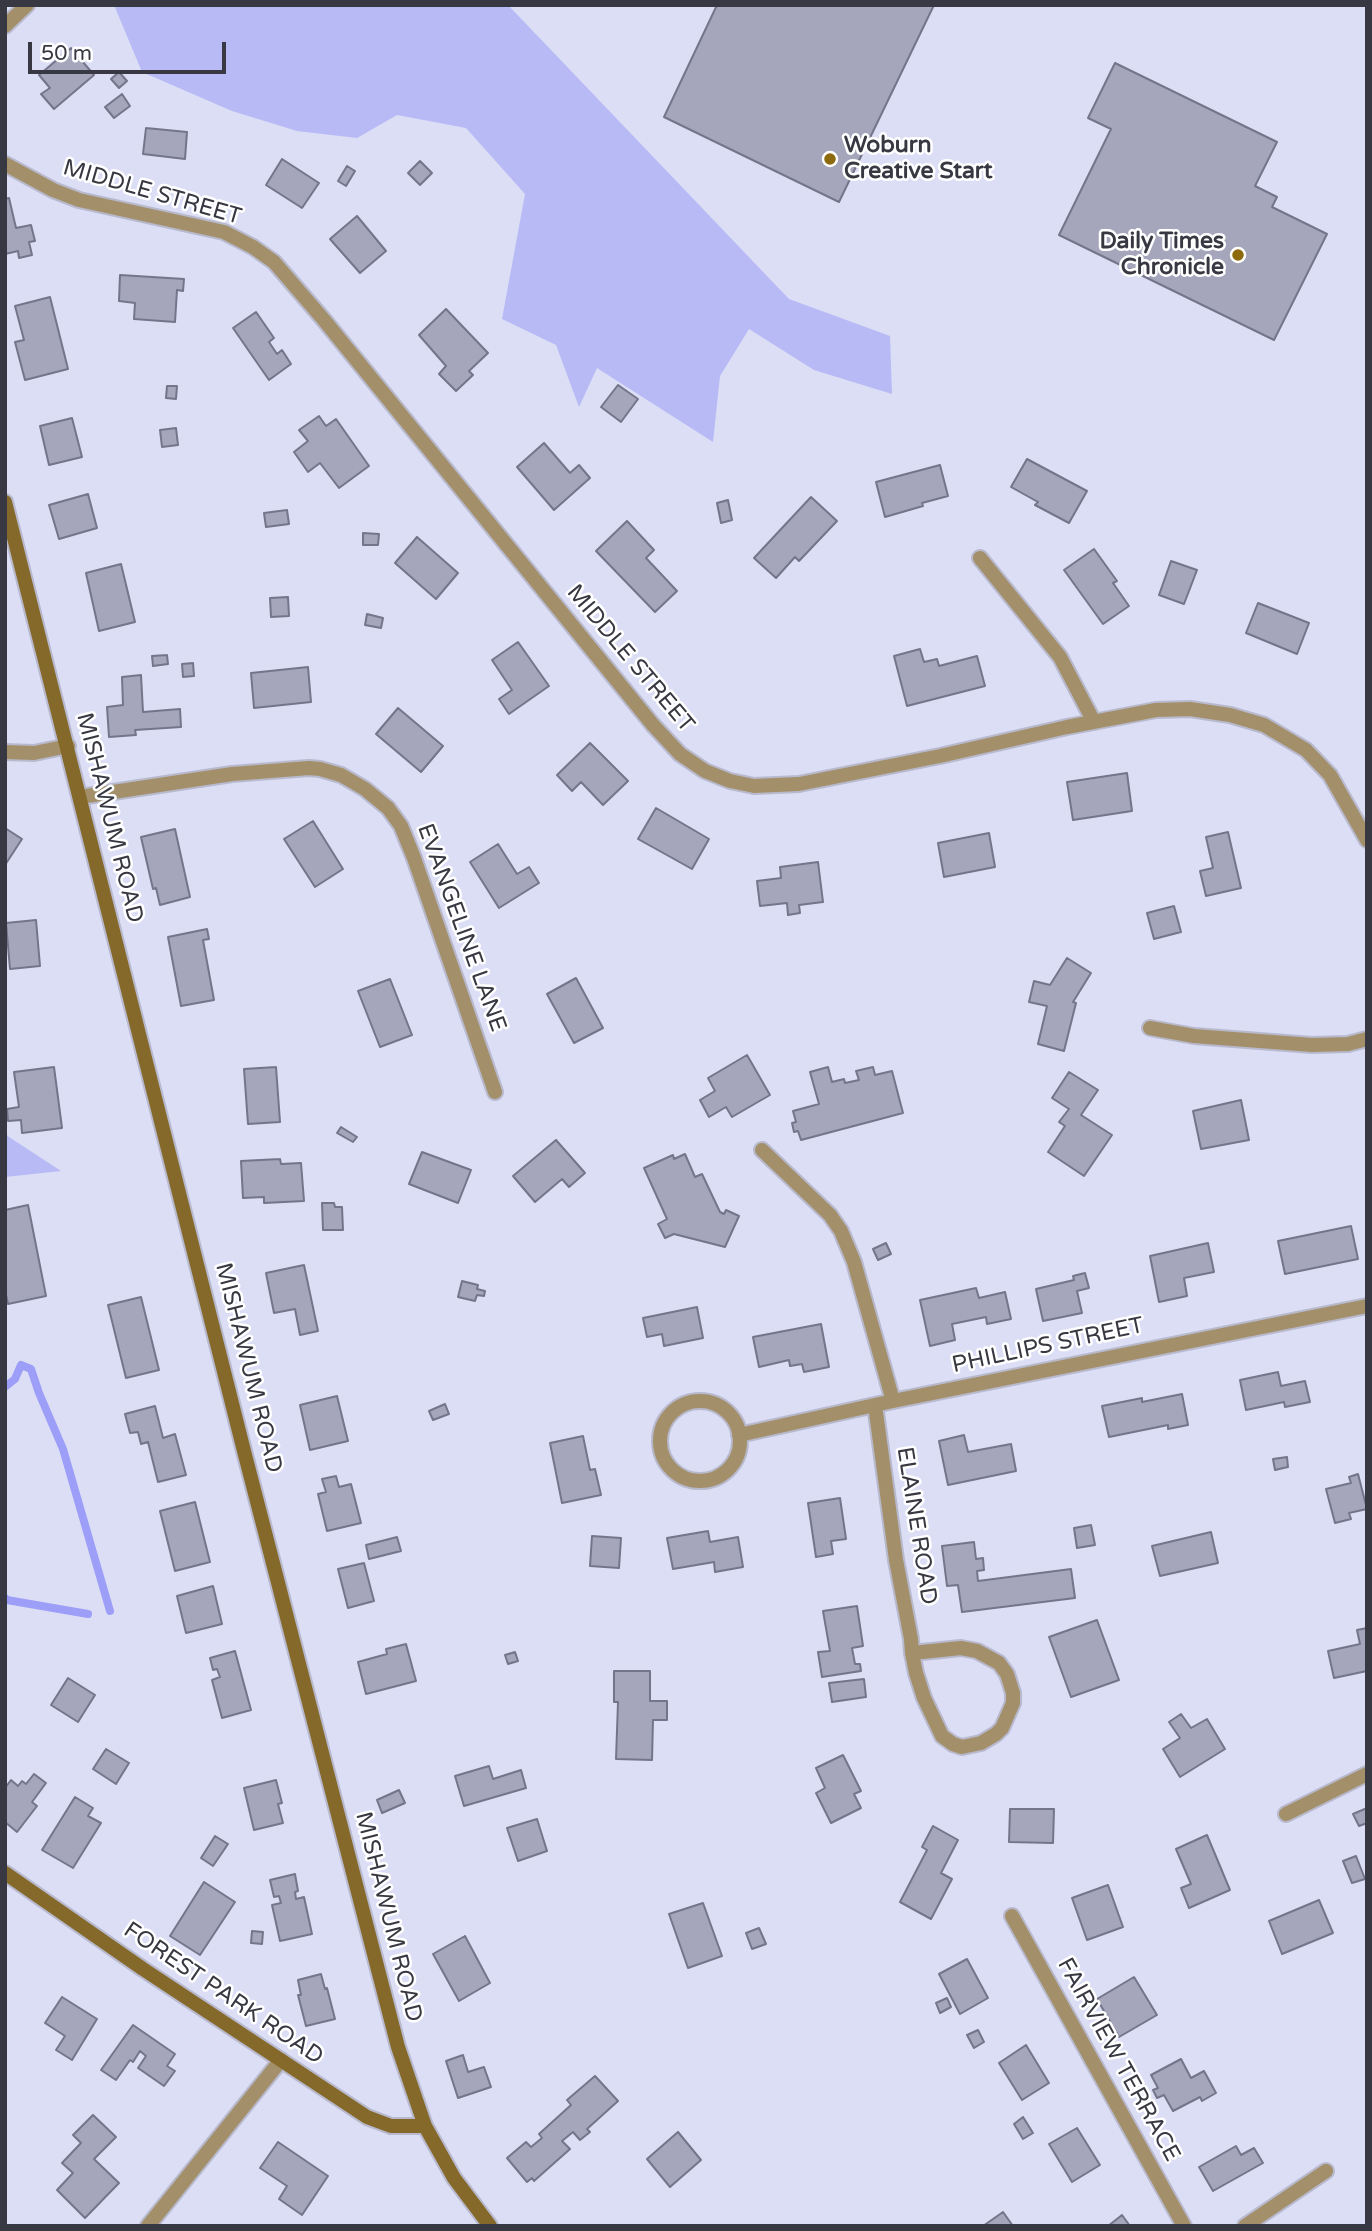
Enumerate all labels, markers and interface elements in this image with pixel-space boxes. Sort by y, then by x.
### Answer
scale bar [32,28,229,72]
text: 50 m [41,41,92,66]
place label: Woburn Creative Start [844,132,992,186]
marker: Woburn Creative Start [822,151,838,167]
street label: MIDDLE STREET [60,154,244,232]
place label: Daily Times Chronicle [1100,228,1224,282]
marker: Daily Times Chronicle [1230,247,1246,263]
street label: MIDDLE STREET [560,580,700,738]
street label: MISHAWUM ROAD [70,710,148,926]
street label: EVANGELINE LANE [411,820,511,1036]
street label: MISHAWUM ROAD [209,1260,287,1476]
street label: PHILLIPS STREET [950,1312,1146,1380]
street label: ELAINE ROAD [890,1445,942,1607]
street label: MISHAWUM ROAD [349,1809,427,2025]
street label: FOREST PARK ROAD [118,1917,328,2071]
street label: FAIRVIEW TERRACE [1051,1954,1185,2166]

